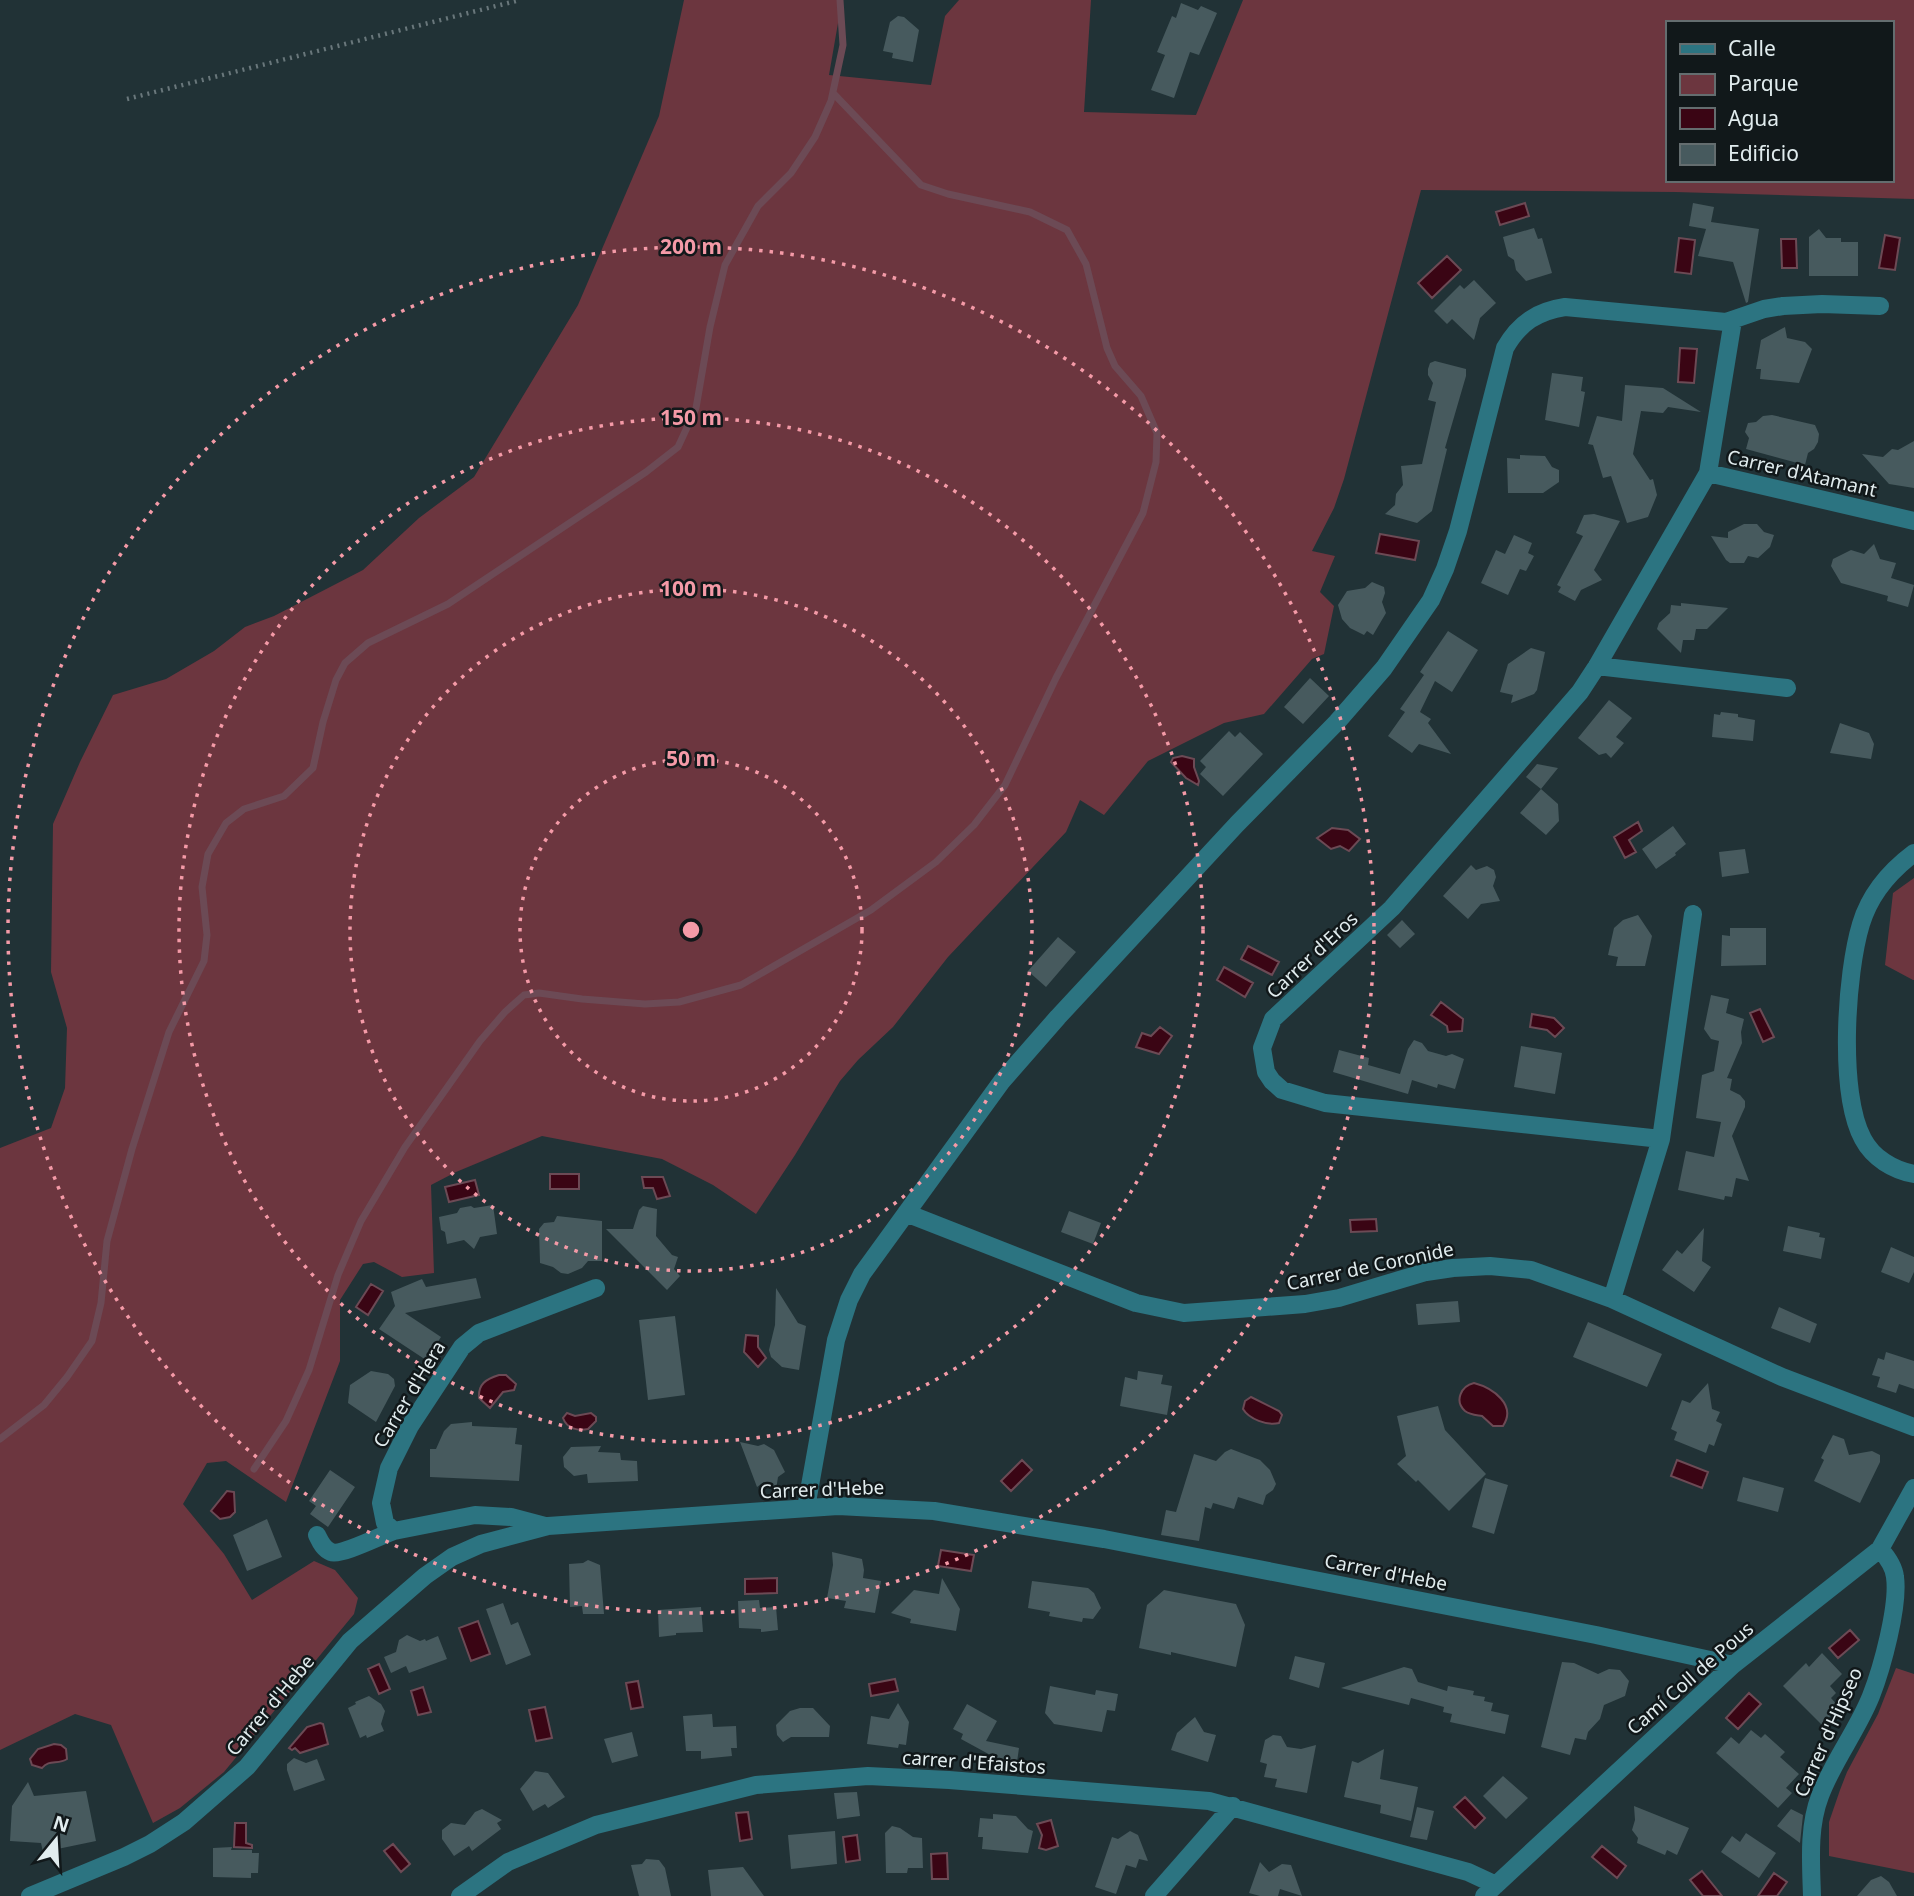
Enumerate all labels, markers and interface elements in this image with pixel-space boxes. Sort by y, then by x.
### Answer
legend [1666,21,1893,182]
text: Calle [1728,34,1776,62]
text: Parque [1728,69,1798,97]
text: Agua [1728,104,1779,132]
text: Edificio [1728,139,1799,167]
text: 200 m [660,232,722,260]
text: 150 m [660,403,722,431]
street label: Carrer d'Atamant [1725,443,1879,503]
text: 100 m [660,574,722,602]
text: 50 m [666,744,716,772]
street label: Carrer d'Eros [1261,906,1363,1004]
centre of rings [679,918,703,942]
street label: Carrer de Coronide [1284,1236,1456,1296]
street label: Carrer d'Hera [367,1336,451,1452]
street label: Carrer d'Hebe [759,1474,885,1504]
street label: Carrer d'Hebe [1322,1547,1450,1597]
street label: Camí Coll de Pous [1621,1616,1759,1740]
street label: Carrer d'Hebe [220,1649,320,1761]
street label: Carrer d'Hipseo [1788,1663,1868,1801]
street label: carrer d'Efaistos [901,1744,1047,1780]
north arrow [21,1805,91,1875]
text: N [50,1809,73,1839]

